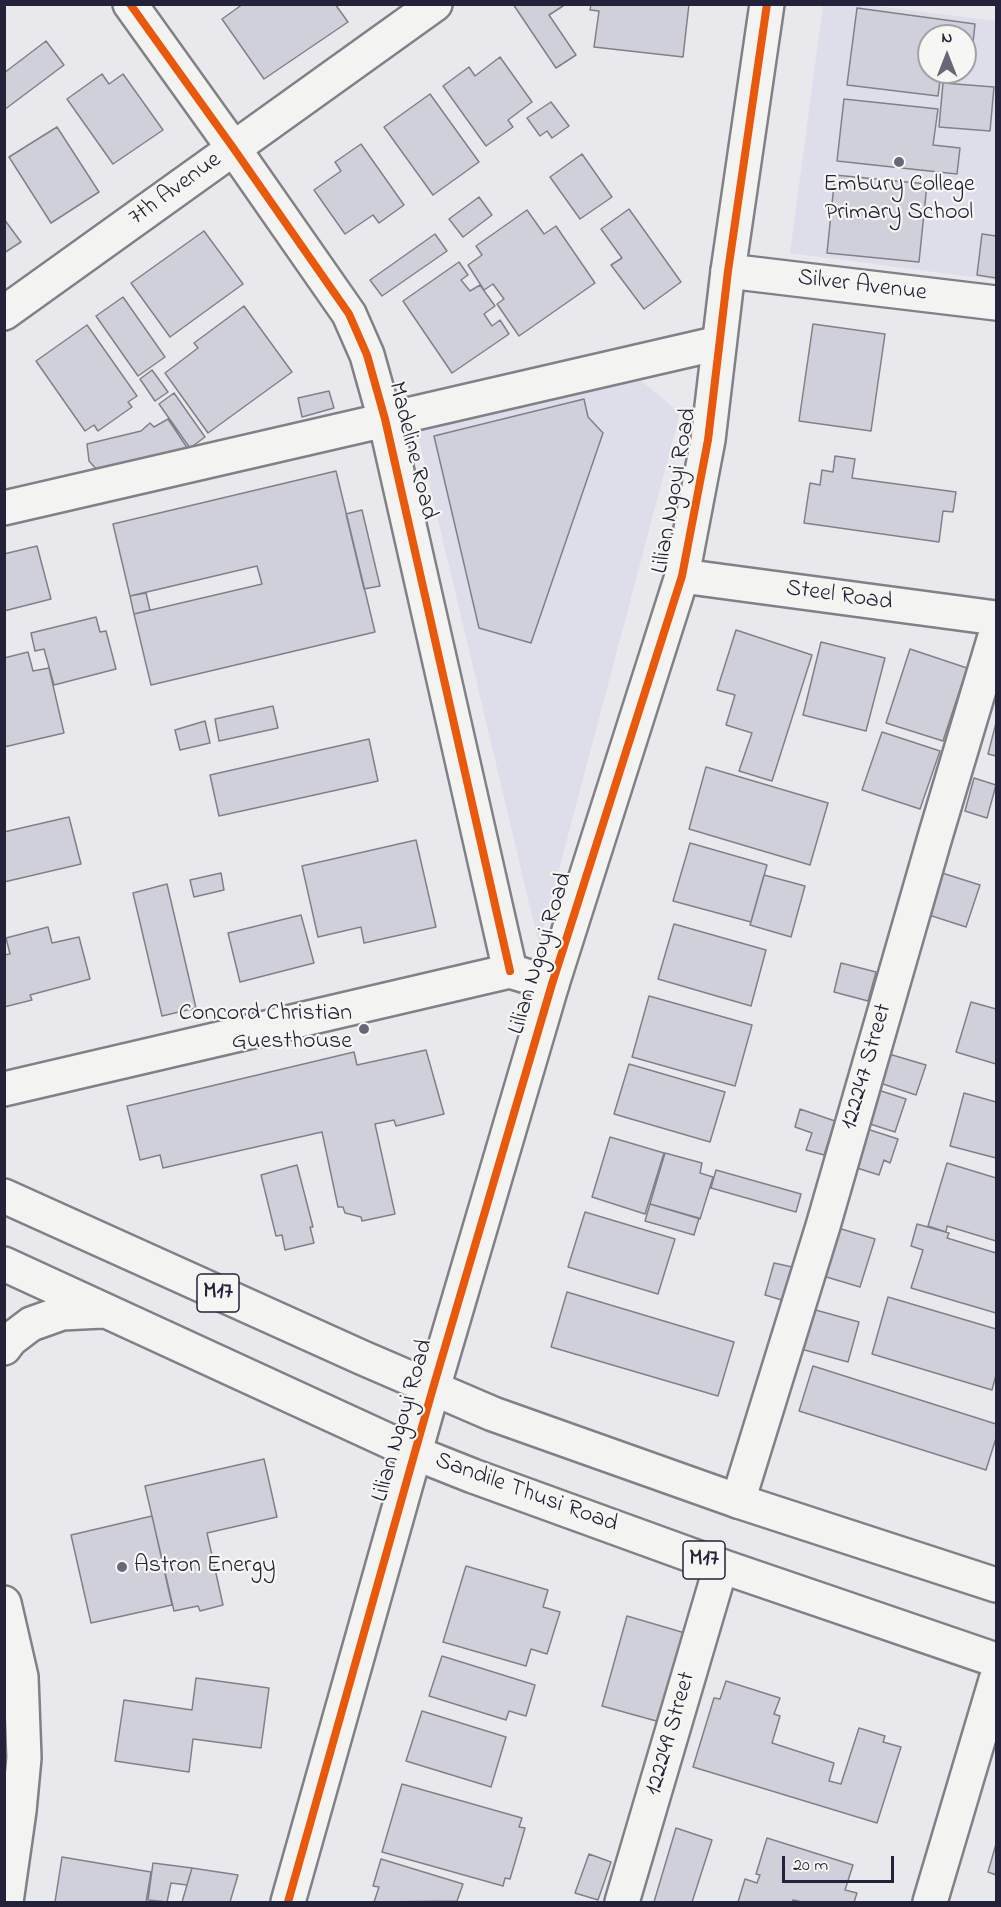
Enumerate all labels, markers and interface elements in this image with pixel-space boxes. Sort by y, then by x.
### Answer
north arrow [917,24,977,84]
text: N [942,26,952,50]
street label: 7th Avenue [124,147,228,233]
marker: Embury College Primary School [892,155,906,169]
place label: Embury College Primary School [823,172,975,228]
street label: Silver Avenue [796,265,928,309]
street label: Madeline Road [380,379,442,523]
street label: Lilian Ngoyi Road [647,406,705,576]
street label: Steel Road [784,575,894,619]
street label: Lilian Ngoyi Road [504,870,580,1038]
place label: Concord Christian Guesthouse [179,1001,352,1057]
street label: 122247 Street [836,1001,900,1133]
marker: Concord Christian Guesthouse [357,1022,371,1036]
road number: M17 [197,1274,239,1312]
street label: Lilian Ngoyi Road [367,1336,441,1506]
street label: Sandile Thusi Road [431,1448,621,1540]
road number: M17 [683,1541,725,1579]
place label: Astron Energy [134,1553,276,1581]
marker: Astron Energy [115,1560,129,1574]
street label: 122249 Street [641,1669,703,1799]
scale bar [785,1844,898,1882]
text: 20 m [793,1853,828,1879]

